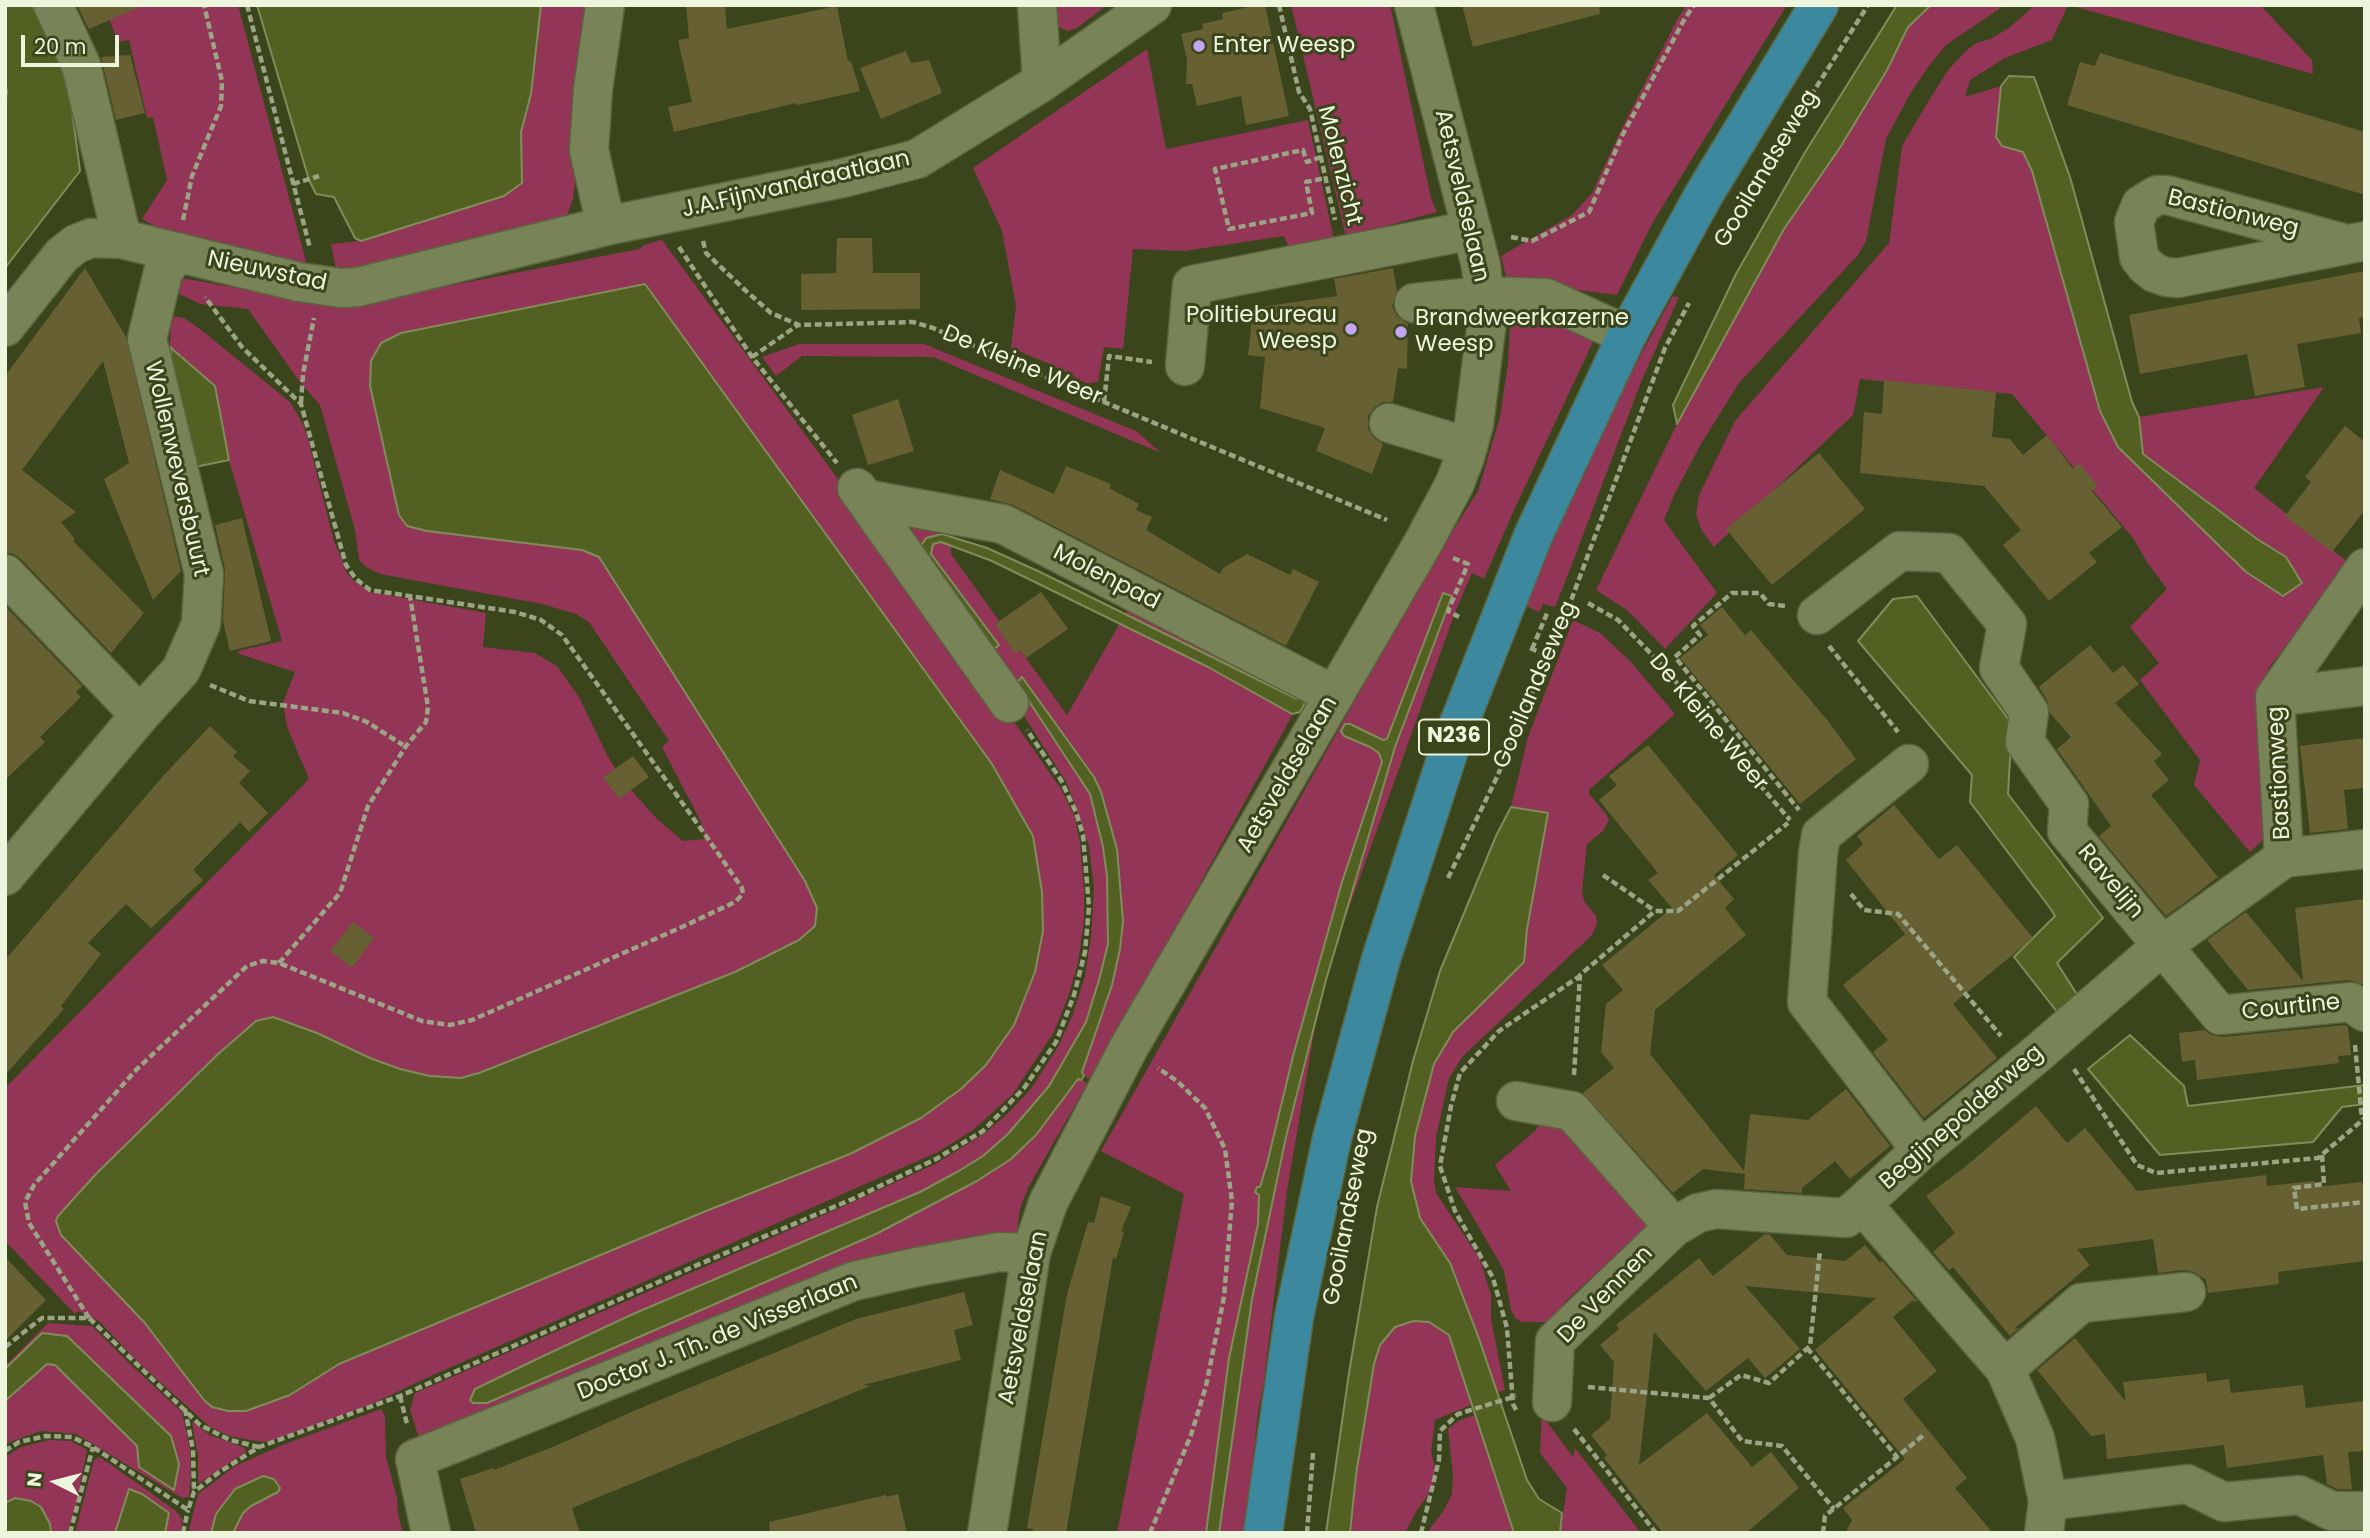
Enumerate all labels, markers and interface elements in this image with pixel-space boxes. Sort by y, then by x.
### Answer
scale bar [24,21,122,65]
text: 20 m [34,32,87,61]
place label: Enter Weesp [1213,32,1355,60]
marker: Enter Weesp [1191,38,1207,54]
street label: Gooilandseweg [1709,85,1825,253]
street label: Molenzicht [1311,103,1367,229]
street label: Aetsveldselaan [1428,107,1494,285]
street label: J.A.Fijnvandraatlaan [679,145,913,225]
street label: Bastionweg [2165,184,2301,244]
street label: Nieuwstad [205,246,329,298]
place label: Politiebureau Weesp [1186,302,1337,356]
place label: Brandweerkazerne Weesp [1415,305,1629,359]
street label: De Kleine Weer [938,320,1106,412]
marker: Politiebureau Weesp [1343,321,1359,337]
marker: Brandweerkazerne Weesp [1393,324,1409,340]
street label: Wollenweversbuurt [138,359,214,579]
street label: Molenpad [1048,539,1164,617]
street label: Gooilandseweg [1488,597,1584,773]
street label: De Kleine Weer [1643,649,1773,797]
street label: Aetsveldselaan [1232,692,1344,858]
street label: Bastionweg [2263,705,2297,841]
road number: N236 [1419,720,1489,754]
street label: Ravelijn [2071,839,2149,925]
street label: Courtine [2240,989,2342,1027]
street label: Begijnepolderweg [1875,1040,2049,1196]
street label: Gooilandseweg [1318,1126,1380,1308]
street label: Aetsveldselaan [994,1229,1054,1407]
street label: De Vennen [1553,1240,1659,1350]
street label: Doctor J. Th. de Visserlaan [574,1269,862,1407]
north arrow [21,1447,91,1517]
text: N [20,1471,49,1488]

